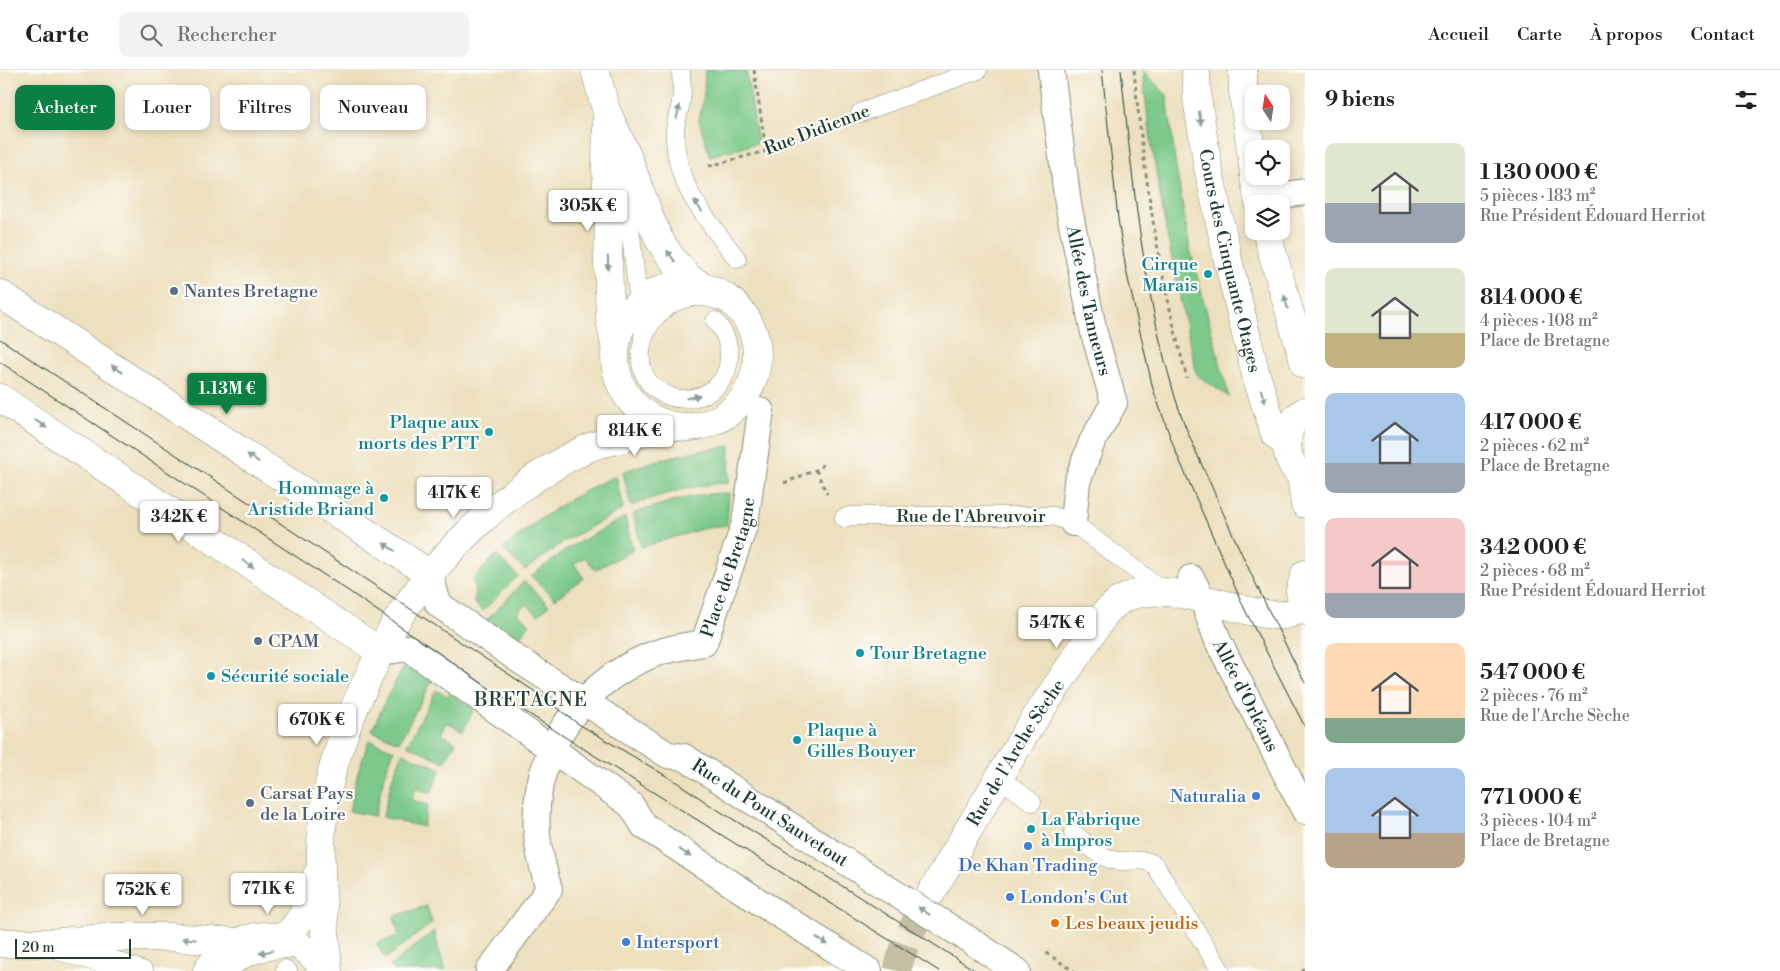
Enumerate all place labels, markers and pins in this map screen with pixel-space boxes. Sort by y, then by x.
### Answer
pin: 305K € [547,190,629,232]
place label: Cirque Marais [1142,253,1198,297]
marker: Cirque Marais [1202,268,1214,280]
place label: Nantes Bretagne [184,280,318,303]
marker: Nantes Bretagne [168,285,180,297]
pin: 1.13M € [181,372,273,415]
place label: Plaque aux morts des PTT [358,411,480,455]
pin: 814K € [594,414,676,457]
marker: Plaque aux morts des PTT [483,426,495,438]
pin: 417K € [413,476,495,519]
place label: Hommage à Aristide Briand [246,477,375,521]
marker: Hommage à Aristide Briand [378,492,390,504]
pin: 342K € [138,500,220,543]
pin: 547K € [1016,606,1098,649]
place label: CPAM [268,630,319,653]
marker: CPAM [252,635,264,647]
place label: Tour Bretagne [870,642,987,665]
marker: Tour Bretagne [854,647,866,659]
place label: Sécurité sociale [221,665,349,688]
marker: Sécurité sociale [205,670,217,682]
pin: 670K € [276,704,358,746]
place label: Plaque à Gilles Bouyer [807,719,916,763]
marker: Plaque à Gilles Bouyer [791,734,803,746]
place label: Carsat Pays de la Loire [260,782,353,826]
place label: Naturalia [1170,785,1247,808]
marker: Naturalia [1250,790,1262,802]
marker: Carsat Pays de la Loire [244,797,256,809]
place label: La Fabrique à Impros [1041,808,1140,852]
marker: La Fabrique à Impros [1025,823,1037,835]
marker: De Khan Trading [1022,840,1034,852]
place label: De Khan Trading [958,854,1098,877]
pin: 771K € [227,872,309,915]
pin: 752K € [102,874,184,916]
place label: London's Cut [1020,886,1129,909]
marker: London's Cut [1004,891,1016,903]
place label: Les beaux jeudis [1065,912,1199,935]
marker: Les beaux jeudis [1049,917,1061,929]
place label: Intersport [636,931,720,954]
marker: Intersport [620,936,632,948]

